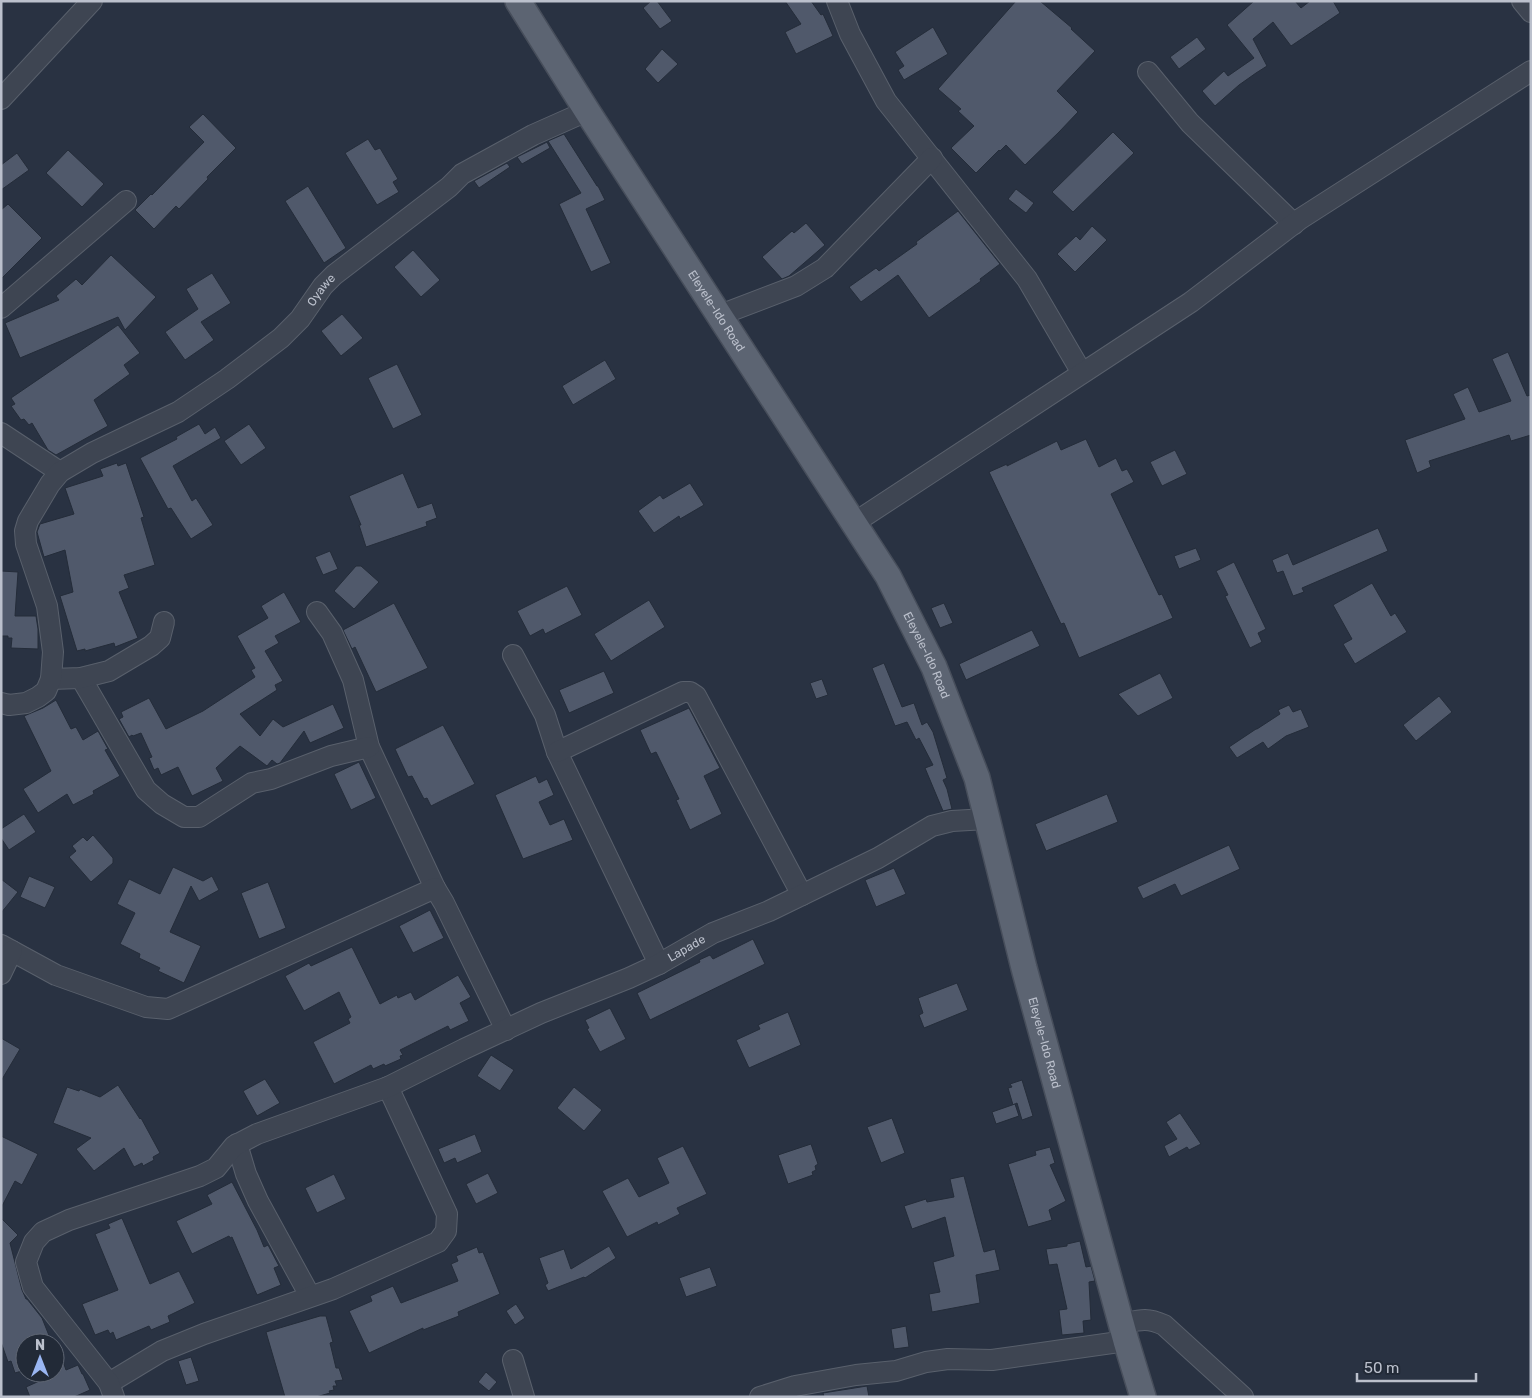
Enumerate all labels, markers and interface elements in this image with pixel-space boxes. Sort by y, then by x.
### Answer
street label: Eleyele-Ido Road [685,268,748,354]
street label: Oyawe [304,271,338,309]
street label: Eleyele-Ido Road [900,610,953,701]
street label: Lapade [665,932,708,965]
street label: Eleyele-Ido Road [1025,996,1064,1090]
north arrow [15,1333,65,1383]
text: N [35,1337,45,1354]
scale bar [1357,1350,1476,1382]
text: 50 m [1364,1359,1399,1377]

